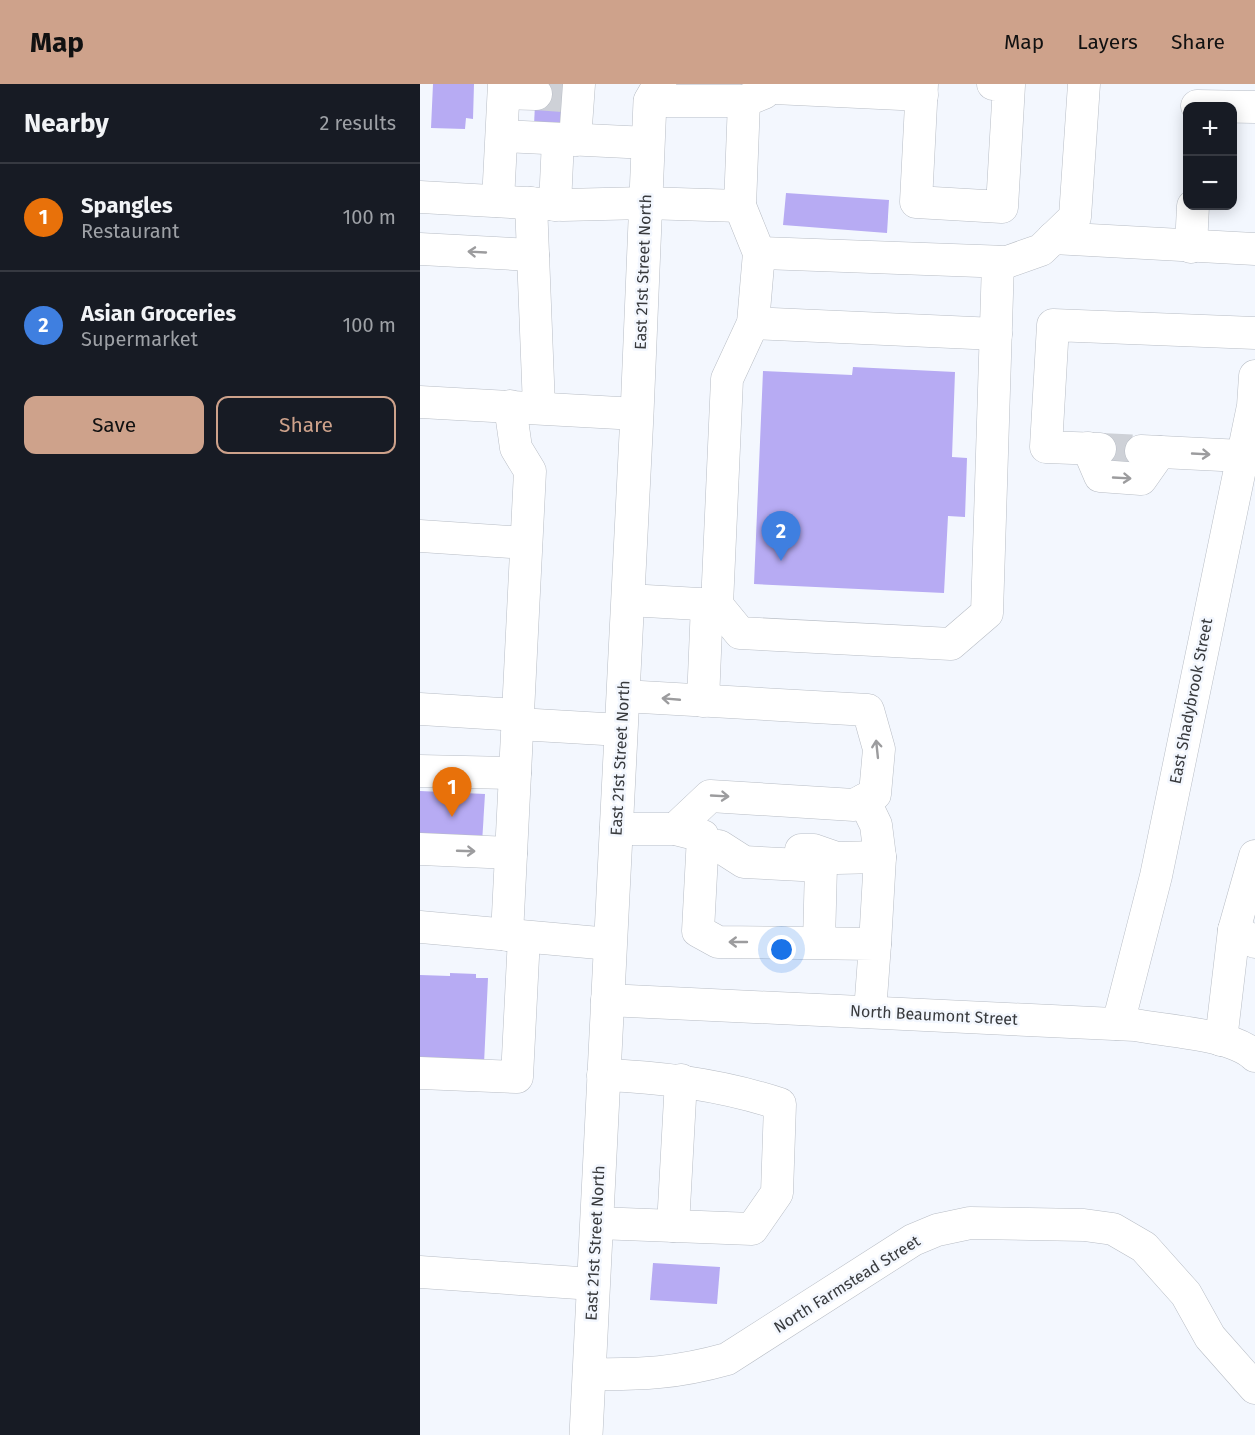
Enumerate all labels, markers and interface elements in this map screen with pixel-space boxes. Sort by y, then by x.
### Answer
text: Map [30,26,84,59]
text: Map [1004,29,1044,55]
text: Layers [1077,29,1138,55]
text: Share [1171,29,1225,55]
map controls [1183,102,1237,210]
button: + [1183,102,1237,156]
text: Nearby [24,108,109,139]
text: 2 results [319,111,396,135]
button: − [1183,156,1237,210]
text: Spangles [81,192,173,219]
street label: East 21st Street North [631,194,655,350]
text: 1 [39,205,48,229]
text: 100 m [343,205,396,229]
text: Restaurant [81,219,179,243]
one-way arrow [467,246,487,257]
text: Asian Groceries [81,300,236,327]
text: 2 [38,313,49,337]
text: 100 m [343,313,396,337]
text: Supermarket [81,327,198,351]
button: Save [24,396,204,454]
button: Share [216,396,396,454]
one-way arrow [1191,449,1211,460]
one-way arrow [1111,472,1131,483]
pin: 2 [762,512,800,561]
street label: East Shadybrook Street [1166,616,1216,785]
street label: East 21st Street North [606,680,634,836]
one-way arrow [661,693,681,704]
one-way arrow [871,739,882,759]
pin: 1 [432,768,471,817]
one-way arrow [710,791,730,802]
one-way arrow [455,845,475,856]
your location [767,935,796,964]
one-way arrow [728,936,748,948]
street label: North Beaumont Street [850,1001,1019,1029]
street label: East 21st Street North [581,1165,609,1321]
street label: North Farmstead Street [770,1231,924,1337]

